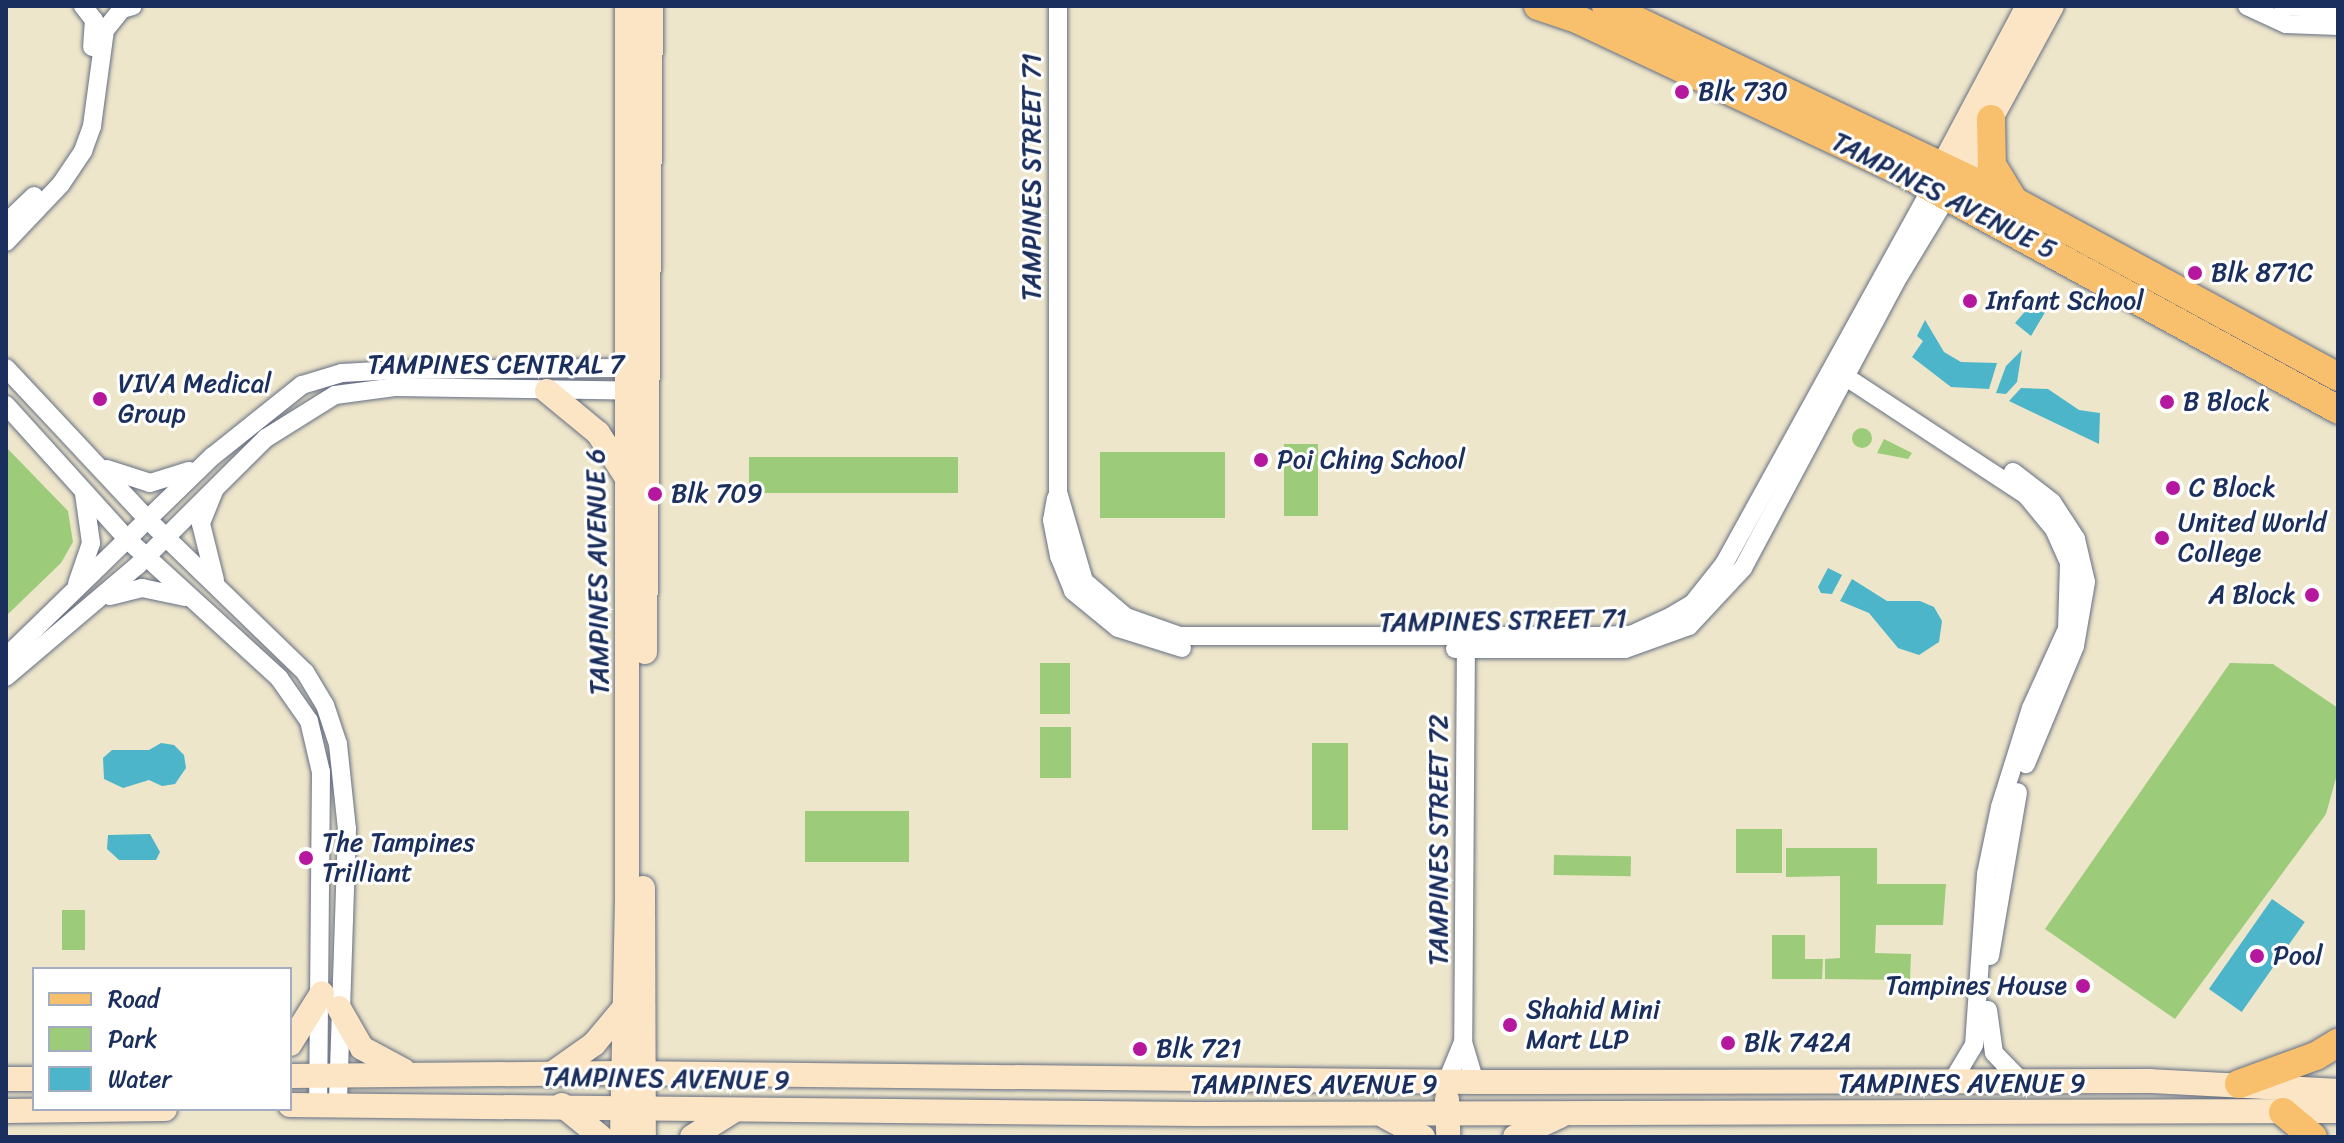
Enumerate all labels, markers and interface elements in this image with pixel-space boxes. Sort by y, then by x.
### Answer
street label: TAMPINES STREET 71 [1016,52,1048,302]
place label: Blk 730 [1698,76,1788,108]
marker: Blk 730 [1673,83,1691,101]
street label: TAMPINES AVENUE 5 [1827,126,2061,266]
place label: Blk 871C [2211,257,2313,289]
marker: Blk 871C [2186,264,2204,282]
place label: Infant School [1986,285,2144,317]
marker: Infant School [1961,292,1979,310]
street label: TAMPINES CENTRAL 7 [367,349,625,381]
place label: VIVA Medical Group [118,368,272,430]
place label: B Block [2183,386,2270,418]
marker: VIVA Medical Group [89,388,111,410]
marker: B Block [2158,393,2176,411]
place label: Poi Ching School [1277,444,1468,476]
street label: TAMPINES AVENUE 6 [580,448,616,696]
marker: Poi Ching School [1252,451,1270,469]
place label: C Block [2189,472,2276,504]
place label: Blk 709 [671,478,763,510]
marker: C Block [2164,479,2182,497]
marker: Blk 709 [646,485,664,503]
place label: United World College [2178,507,2327,568]
marker: United World College [2153,529,2171,547]
place label: A Block [2208,579,2296,611]
marker: A Block [2303,586,2321,604]
street label: TAMPINES STREET 71 [1377,603,1629,639]
street label: TAMPINES STREET 72 [1423,713,1455,967]
place label: The Tampines Trilliant [322,827,475,888]
marker: The Tampines Trilliant [297,849,315,867]
place label: Pool [2273,940,2323,972]
marker: Pool [2248,947,2266,965]
legend [32,967,292,1111]
place label: Tampines House [1886,970,2067,1002]
marker: Tampines House [2074,977,2092,995]
text: Road [108,978,159,1020]
place label: Shahid Mini Mart LLP [1526,994,1660,1056]
marker: Shahid Mini Mart LLP [1501,1016,1519,1034]
text: Park [108,1018,157,1060]
place label: Blk 742A [1744,1027,1852,1059]
place label: Blk 721 [1156,1033,1241,1065]
marker: Blk 742A [1719,1034,1737,1052]
marker: Blk 721 [1131,1040,1149,1058]
text: Water [108,1058,171,1100]
street label: TAMPINES AVENUE 9 [542,1061,790,1097]
street label: TAMPINES AVENUE 9 [1838,1068,2086,1100]
street label: TAMPINES AVENUE 9 [1190,1069,1438,1101]

